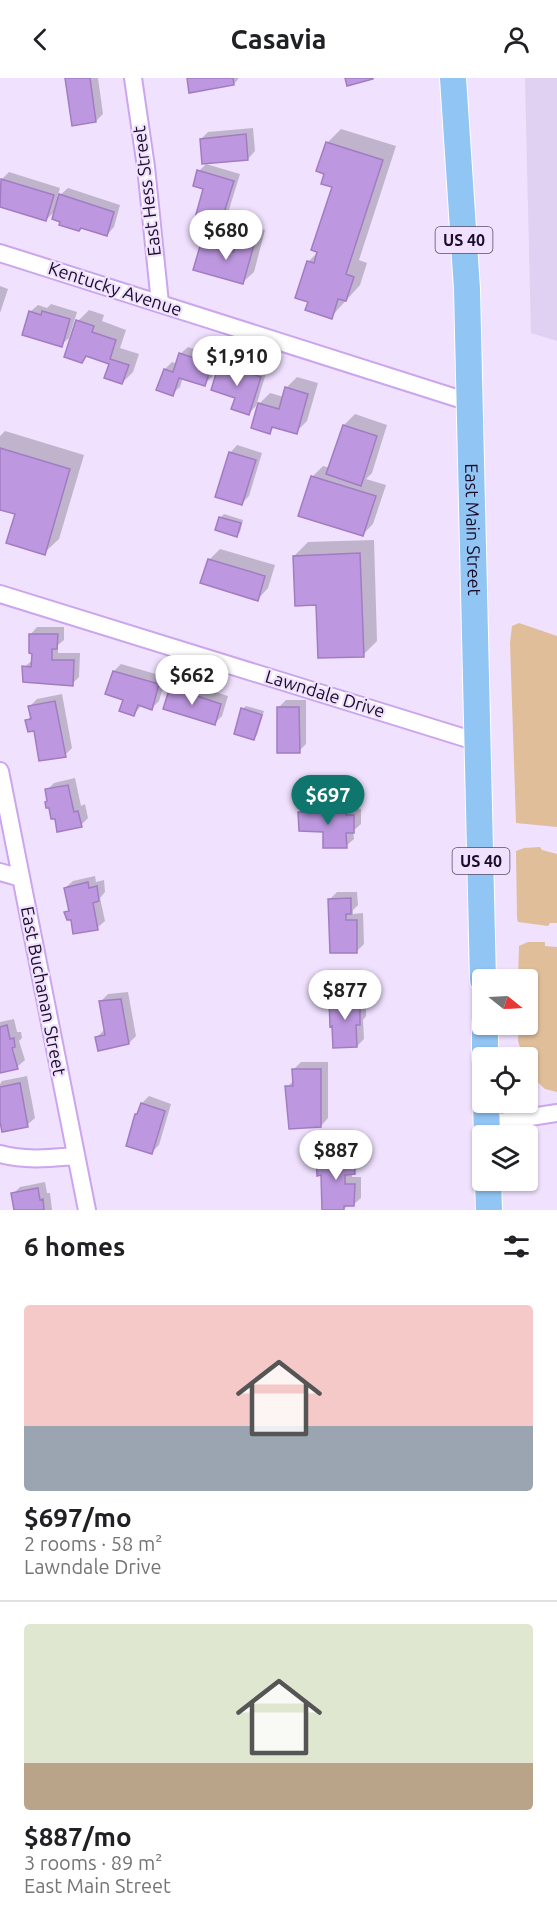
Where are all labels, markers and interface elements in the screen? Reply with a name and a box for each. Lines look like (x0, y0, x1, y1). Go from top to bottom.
icon: back (24, 23, 57, 56)
icon: person (500, 23, 533, 56)
text: Casavia (231, 24, 326, 54)
street label: East Hess Street (128, 125, 164, 257)
pin: $680 (190, 210, 262, 261)
text: $680 (203, 218, 249, 241)
road number: US 40 (436, 227, 492, 253)
street label: Kentucky Avenue (46, 257, 185, 319)
pin: $1,910 (188, 336, 286, 387)
text: $1,910 (206, 344, 268, 367)
street label: East Main Street (462, 463, 485, 596)
pin: $662 (156, 655, 228, 706)
text: $662 (169, 663, 215, 686)
street label: Lawndale Drive (263, 665, 387, 721)
pin: $697 (292, 775, 364, 826)
text: $697 (305, 783, 351, 806)
road number: US 40 (452, 848, 510, 874)
street label: East Buchanan Street (18, 904, 70, 1077)
north arrow (472, 969, 538, 1035)
map controls (472, 969, 538, 1191)
pin: $877 (309, 970, 381, 1021)
text: $877 (322, 978, 368, 1001)
button: locate (472, 1047, 538, 1113)
button: layers (472, 1125, 538, 1191)
pin: $887 (300, 1130, 372, 1181)
text: $887 (313, 1138, 359, 1161)
icon: filters (500, 1230, 533, 1263)
text: 6 homes (24, 1232, 125, 1261)
icon: home (225, 1344, 333, 1452)
text: $697/mo (24, 1503, 132, 1532)
text: 2 rooms · 58 m² (24, 1532, 162, 1555)
text: Lawndale Drive (24, 1555, 162, 1578)
icon: home (225, 1663, 333, 1771)
text: $887/mo (24, 1822, 132, 1851)
text: 3 rooms · 89 m² (24, 1851, 162, 1874)
text: East Main Street (24, 1874, 171, 1897)

